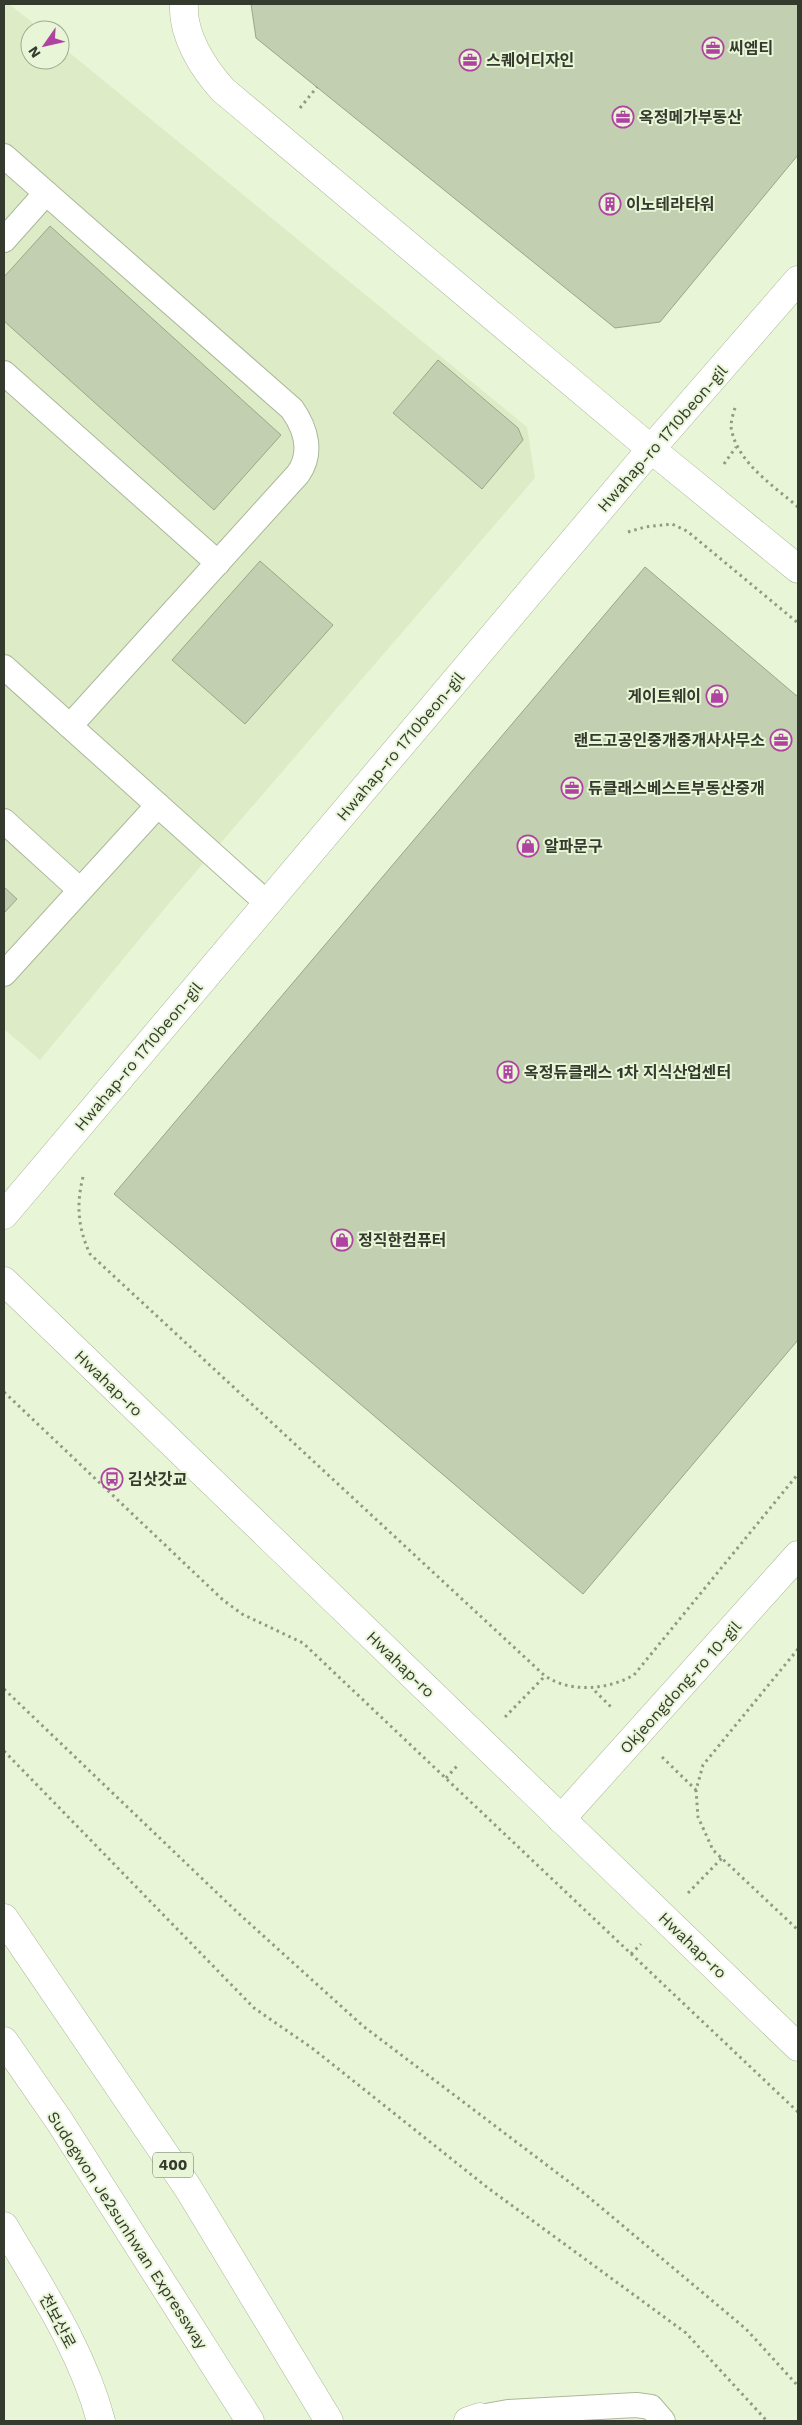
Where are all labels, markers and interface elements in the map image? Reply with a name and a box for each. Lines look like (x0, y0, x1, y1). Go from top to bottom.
north arrow (20, 20, 70, 70)
office icon: 씨엠티 (701, 36, 725, 60)
place label: 씨엠티 (729, 39, 773, 58)
text: N (25, 43, 44, 61)
office icon: 스퀘어디자인 (458, 48, 482, 72)
place label: 스퀘어디자인 (486, 51, 574, 70)
office icon: 옥정메가부동산 (611, 105, 635, 129)
place label: 옥정메가부동산 (639, 108, 742, 127)
building icon: 이노테라타워 (598, 192, 622, 216)
place label: 이노테라타워 (626, 195, 714, 214)
street label: Hwahap-ro 1710beon-gil (593, 361, 731, 516)
street label: Hwahap-ro 1710beon-gil (333, 668, 468, 825)
shop icon: 게이트웨이 (705, 684, 729, 708)
place label: 게이트웨이 (627, 687, 701, 706)
office icon: 랜드고공인중개중개사사무소 (769, 728, 793, 752)
place label: 랜드고공인중개중개사사무소 (574, 731, 765, 750)
office icon: 듀클래스베스트부동산중개 (560, 776, 584, 800)
place label: 듀클래스베스트부동산중개 (588, 779, 765, 798)
shop icon: 알파문구 (516, 834, 540, 858)
place label: 알파문구 (544, 837, 603, 856)
street label: Hwahap-ro 1710beon-gil (71, 978, 206, 1135)
building icon: 옥정듀클래스 1차 지식산업센터 (496, 1060, 520, 1084)
place label: 옥정듀클래스 1차 지식산업센터 (524, 1063, 731, 1082)
shop icon: 정직한컴퓨터 (330, 1228, 354, 1252)
place label: 정직한컴퓨터 (358, 1231, 446, 1250)
street label: Hwahap-ro (71, 1346, 147, 1420)
bus stop icon: 김삿갓교 (100, 1467, 124, 1491)
place label: 김삿갓교 (128, 1470, 187, 1489)
street label: Okjeongdong-ro 10-gil (616, 1617, 745, 1757)
street label: Hwahap-ro (363, 1627, 439, 1701)
street label: Hwahap-ro (655, 1908, 731, 1982)
street label: Sudogwon Je2sunhwan Expressway (43, 2108, 212, 2353)
road number: 400 (153, 2152, 193, 2178)
street label: 천보산로 (35, 2291, 80, 2352)

